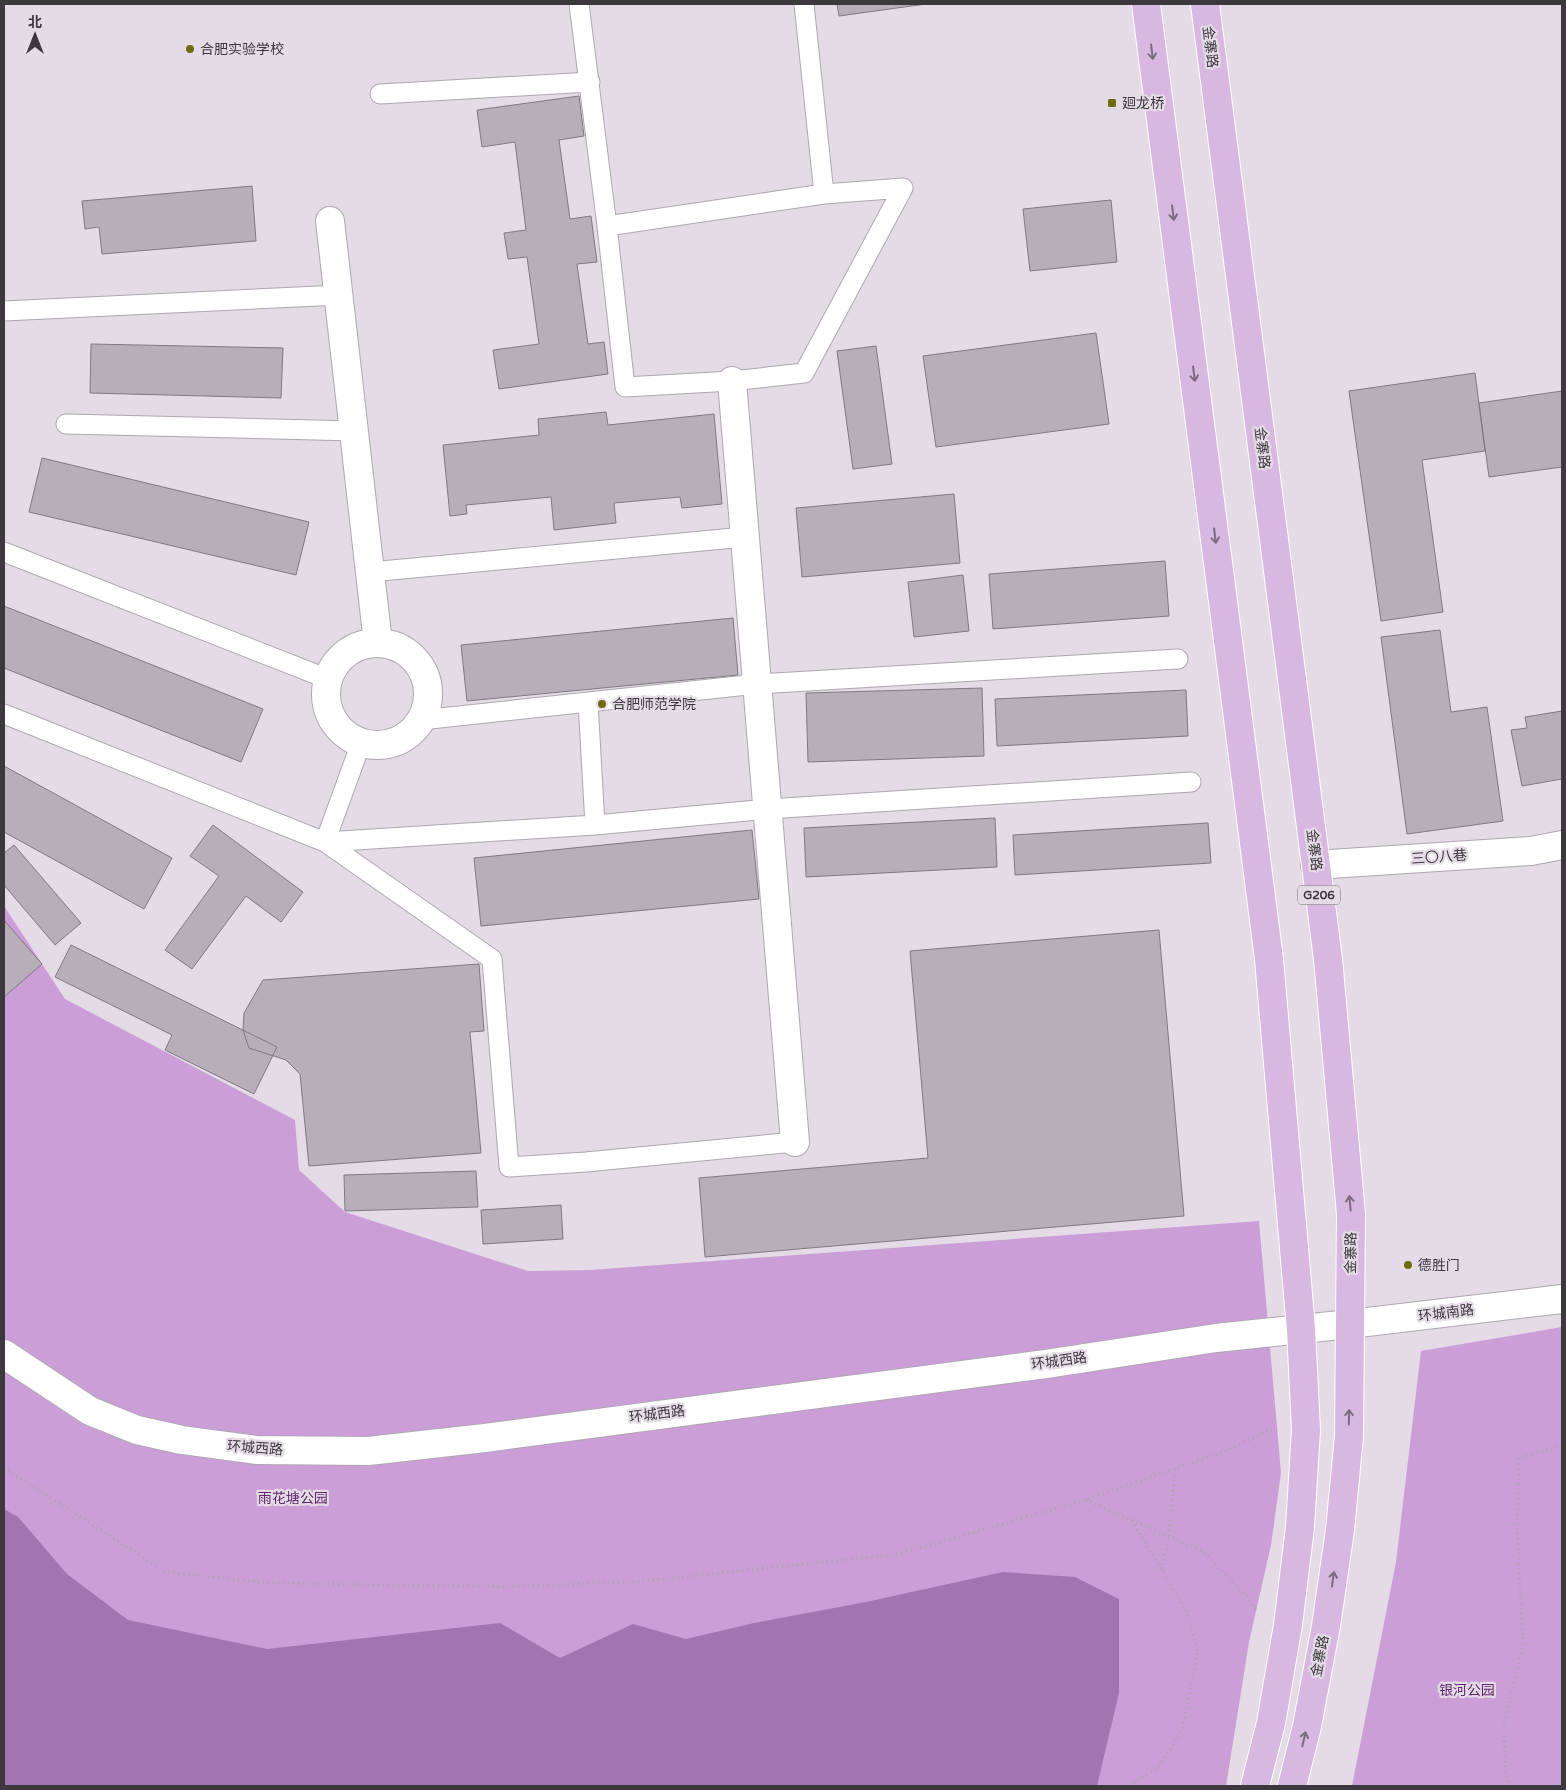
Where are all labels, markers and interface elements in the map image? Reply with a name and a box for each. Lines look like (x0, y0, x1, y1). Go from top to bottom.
north arrow (10, 10, 60, 60)
text: 北 (28, 14, 42, 31)
street label: 金寨路 (1199, 25, 1221, 69)
place label: 合肥实验学校 (200, 41, 284, 58)
marker: 合肥实验学校 (184, 43, 196, 55)
one-way arrow (1147, 44, 1157, 60)
place label: 廻龙桥 (1122, 95, 1164, 112)
marker: 廻龙桥 (1106, 97, 1118, 109)
one-way arrow (1168, 205, 1178, 221)
one-way arrow (1189, 366, 1199, 382)
street label: 金寨路 (1251, 426, 1273, 470)
one-way arrow (1210, 527, 1220, 543)
place label: 合肥师范学院 (612, 696, 696, 713)
marker: 合肥师范学院 (596, 698, 608, 710)
street label: 金寨路 (1303, 828, 1325, 872)
street label: 三〇八巷 (1410, 847, 1468, 867)
road number: G206 (1298, 886, 1340, 904)
one-way arrow (1345, 1195, 1355, 1211)
street label: 金寨路 (1342, 1232, 1360, 1274)
place label: 德胜门 (1418, 1257, 1460, 1274)
marker: 德胜门 (1402, 1259, 1414, 1271)
street label: 环城南路 (1417, 1301, 1475, 1325)
street label: 环城西路 (1030, 1349, 1088, 1373)
street label: 环城西路 (628, 1402, 686, 1426)
one-way arrow (1344, 1410, 1354, 1426)
street label: 环城西路 (226, 1438, 284, 1458)
park label: 雨花塘公园 (258, 1490, 328, 1507)
one-way arrow (1328, 1571, 1338, 1587)
street label: 金寨路 (1308, 1634, 1332, 1678)
park label: 银河公园 (1439, 1682, 1495, 1699)
one-way arrow (1300, 1731, 1309, 1747)

